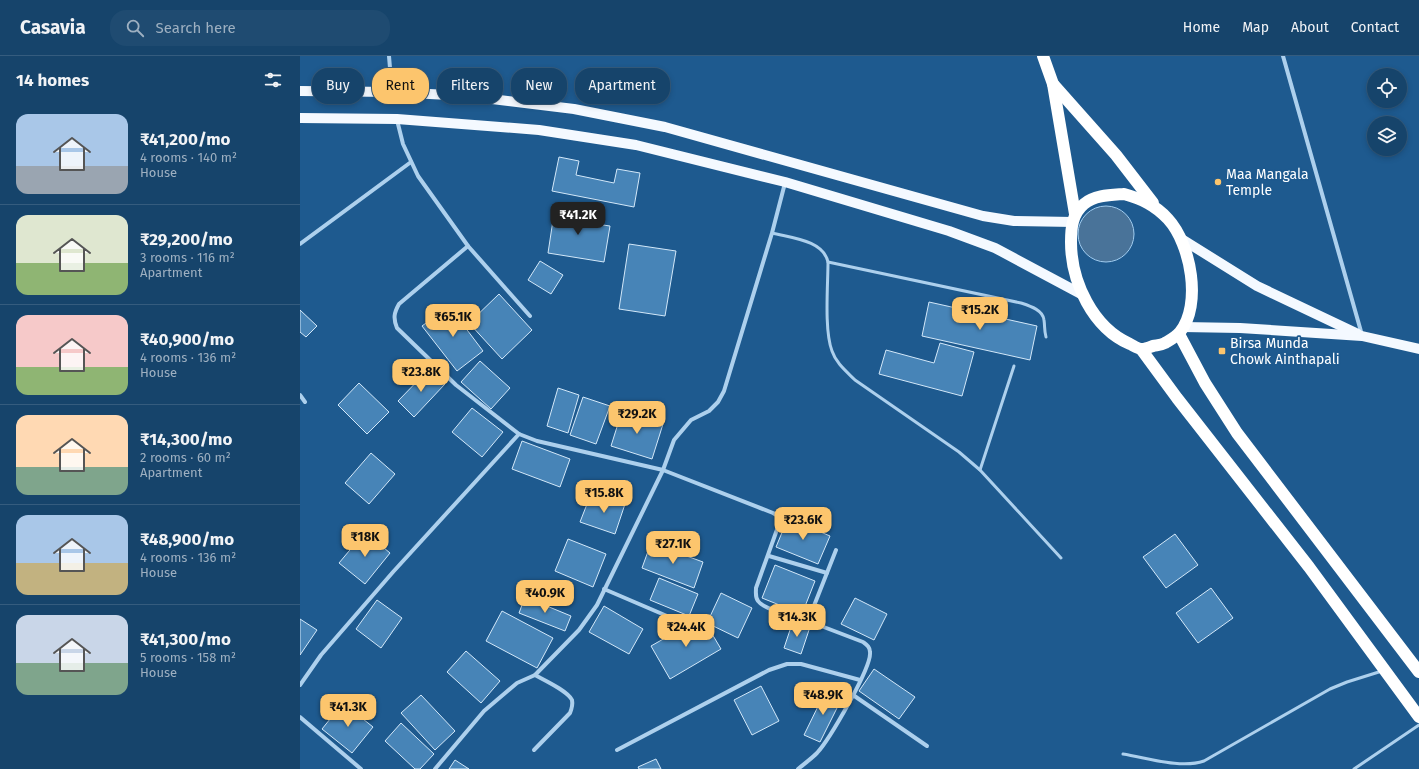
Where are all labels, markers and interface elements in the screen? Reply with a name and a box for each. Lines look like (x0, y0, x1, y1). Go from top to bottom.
search box (110, 10, 390, 46)
text: Casavia (20, 16, 86, 39)
icon: search (124, 17, 146, 39)
text: Search here (156, 19, 236, 37)
text: Home (1183, 19, 1220, 36)
text: Map (1242, 19, 1269, 36)
text: About (1291, 19, 1329, 36)
text: Contact (1351, 19, 1399, 36)
chip: Buy (312, 68, 364, 104)
chip: Rent (372, 68, 429, 104)
chip: Filters (437, 68, 503, 104)
chip: New (511, 68, 567, 104)
chip: Apartment (575, 68, 670, 104)
map controls (1367, 68, 1407, 156)
button: locate (1367, 68, 1407, 108)
icon: filters (262, 69, 284, 91)
text: 14 homes (16, 70, 89, 91)
button: layers (1367, 116, 1407, 156)
text: ₹41,200/mo (140, 129, 231, 150)
icon: home (48, 130, 96, 178)
text: 4 rooms · 140 m² (140, 150, 237, 165)
text: House (140, 165, 177, 180)
place label: Maa Mangala Temple (1226, 166, 1309, 199)
marker: Maa Mangala Temple (1213, 177, 1223, 187)
pin: ₹41.2K (545, 202, 611, 236)
text: ₹41.2K (559, 207, 597, 222)
text: ₹29,200/mo (140, 229, 233, 250)
icon: home (48, 231, 96, 279)
text: 3 rooms · 116 m² (140, 250, 235, 265)
text: Apartment (140, 265, 202, 280)
pin: ₹15.2K (947, 297, 1013, 331)
text: ₹15.2K (961, 302, 999, 317)
pin: ₹65.1K (420, 304, 486, 338)
text: ₹65.1K (434, 309, 472, 324)
text: ₹40,900/mo (140, 329, 234, 350)
icon: home (48, 331, 96, 379)
place label: Birsa Munda Chowk Ainthapali (1230, 335, 1340, 368)
marker: Birsa Munda Chowk Ainthapali (1217, 346, 1227, 356)
text: 4 rooms · 136 m² (140, 350, 236, 365)
pin: ₹23.8K (388, 359, 454, 393)
text: ₹23.8K (401, 364, 441, 379)
text: House (140, 365, 177, 380)
pin: ₹29.2K (604, 401, 670, 435)
text: ₹29.2K (618, 406, 657, 421)
text: ₹14,300/mo (140, 429, 232, 450)
icon: home (48, 431, 96, 479)
text: 2 rooms · 60 m² (140, 450, 231, 465)
text: Apartment (140, 465, 202, 480)
pin: ₹15.8K (571, 480, 637, 514)
text: ₹15.8K (585, 485, 623, 500)
pin: ₹23.6K (770, 507, 836, 541)
text: ₹23.6K (783, 512, 823, 527)
pin: ₹18K (341, 524, 389, 558)
text: ₹48,900/mo (140, 529, 234, 550)
text: ₹18K (351, 529, 379, 544)
icon: home (48, 531, 96, 579)
pin: ₹27.1K (640, 531, 706, 565)
text: ₹27.1K (655, 536, 691, 551)
text: 4 rooms · 136 m² (140, 550, 236, 565)
text: House (140, 565, 177, 580)
pin: ₹40.9K (512, 580, 578, 614)
text: ₹40.9K (525, 585, 565, 600)
pin: ₹14.3K (764, 604, 830, 638)
text: ₹14.3K (778, 609, 816, 624)
pin: ₹24.4K (653, 614, 719, 648)
text: ₹24.4K (666, 619, 706, 634)
text: ₹41,300/mo (140, 629, 231, 650)
icon: home (48, 631, 96, 679)
text: 5 rooms · 158 m² (140, 650, 236, 665)
text: House (140, 665, 177, 680)
pin: ₹48.9K (790, 682, 856, 716)
text: ₹48.9K (803, 687, 843, 702)
pin: ₹41.3K (315, 694, 381, 728)
text: ₹41.3K (329, 699, 367, 714)

